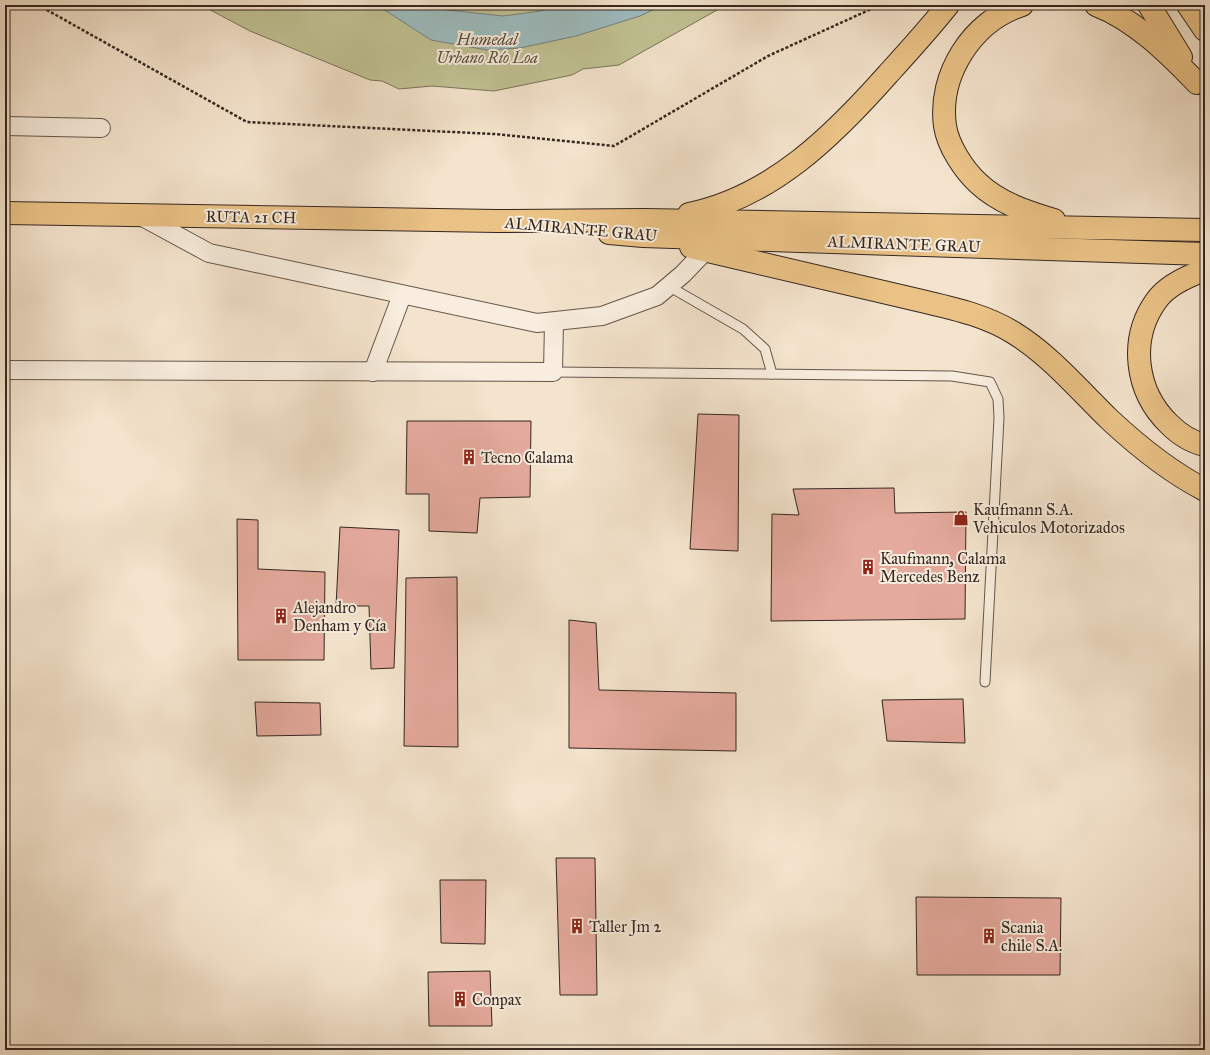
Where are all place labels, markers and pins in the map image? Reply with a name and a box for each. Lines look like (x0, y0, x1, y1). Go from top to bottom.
building icon: Tecno Calama (460, 448, 478, 466)
place label: Tecno Calama (481, 448, 574, 467)
place label: Kaufmann S.A. Vehiculos Motorizados (972, 500, 1125, 537)
shop icon: Kaufmann S.A. Vehiculos Motorizados (952, 509, 970, 527)
place label: Kaufmann, Calama Mercedes Benz (880, 549, 1006, 586)
building icon: Kaufmann, Calama Mercedes Benz (859, 558, 877, 576)
place label: Alejandro Denham y Cía (292, 598, 387, 635)
building icon: Alejandro Denham y Cía (272, 607, 290, 625)
building icon: Taller Jm 2 (568, 917, 586, 935)
place label: Taller Jm 2 (589, 917, 661, 937)
place label: Scania chile S.A. (1001, 918, 1062, 955)
building icon: Scania chile S.A. (980, 927, 998, 945)
building icon: Conpax (451, 990, 469, 1008)
place label: Conpax (472, 990, 522, 1009)

